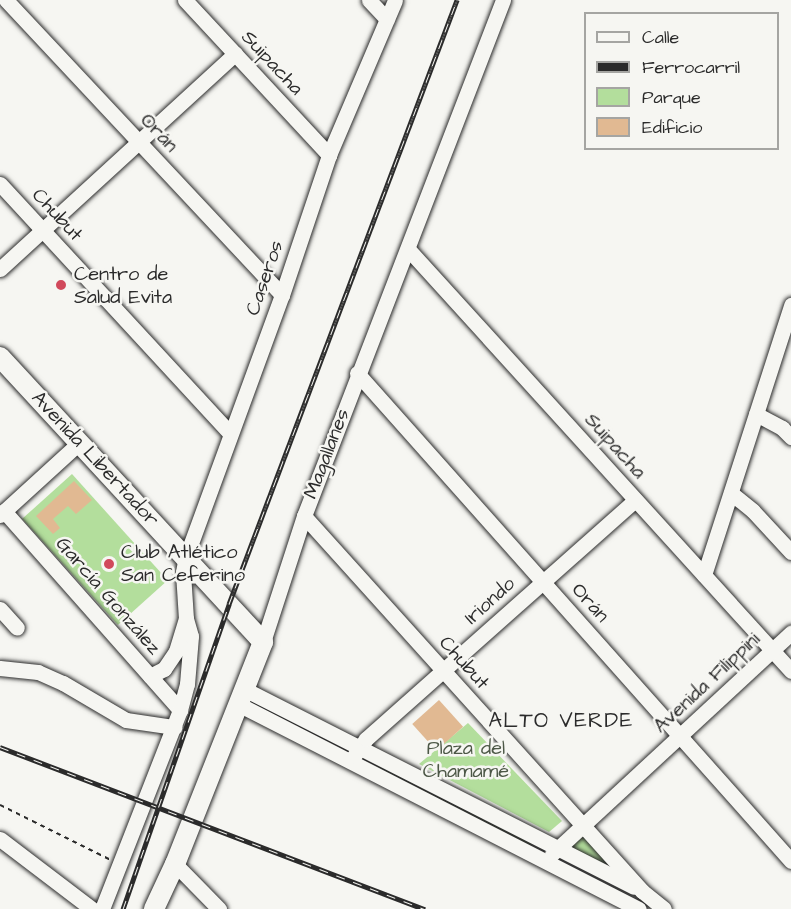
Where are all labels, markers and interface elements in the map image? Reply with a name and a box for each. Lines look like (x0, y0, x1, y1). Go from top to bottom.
legend (584, 12, 779, 150)
text: Calle (642, 25, 679, 50)
street label: Suipacha (236, 26, 308, 100)
text: Ferrocarril (642, 55, 740, 80)
text: Parque (642, 85, 701, 110)
street label: Orán (135, 109, 183, 157)
text: Edificio (642, 115, 702, 140)
street label: Chubut (27, 184, 87, 246)
street label: Caseros (241, 237, 289, 319)
place label: Centro de Salud Evita (74, 262, 172, 309)
marker: Centro de Salud Evita (52, 276, 70, 294)
street label: Avenida Libertador (26, 386, 164, 532)
street label: Magallanes (299, 406, 355, 502)
street label: Suipacha (579, 408, 651, 484)
street label: García González (50, 532, 166, 660)
place label: Club Atlético San Ceferino (121, 540, 245, 587)
marker: Club Atlético San Ceferino (102, 557, 116, 571)
street label: Iriondo (460, 572, 520, 630)
street label: Orán (566, 578, 614, 628)
street label: Avenida Filippini (649, 628, 765, 738)
street label: Chubut (434, 631, 494, 695)
district label: ALTO VERDE (488, 708, 634, 734)
park label: Plaza del Chamamé (423, 736, 509, 783)

